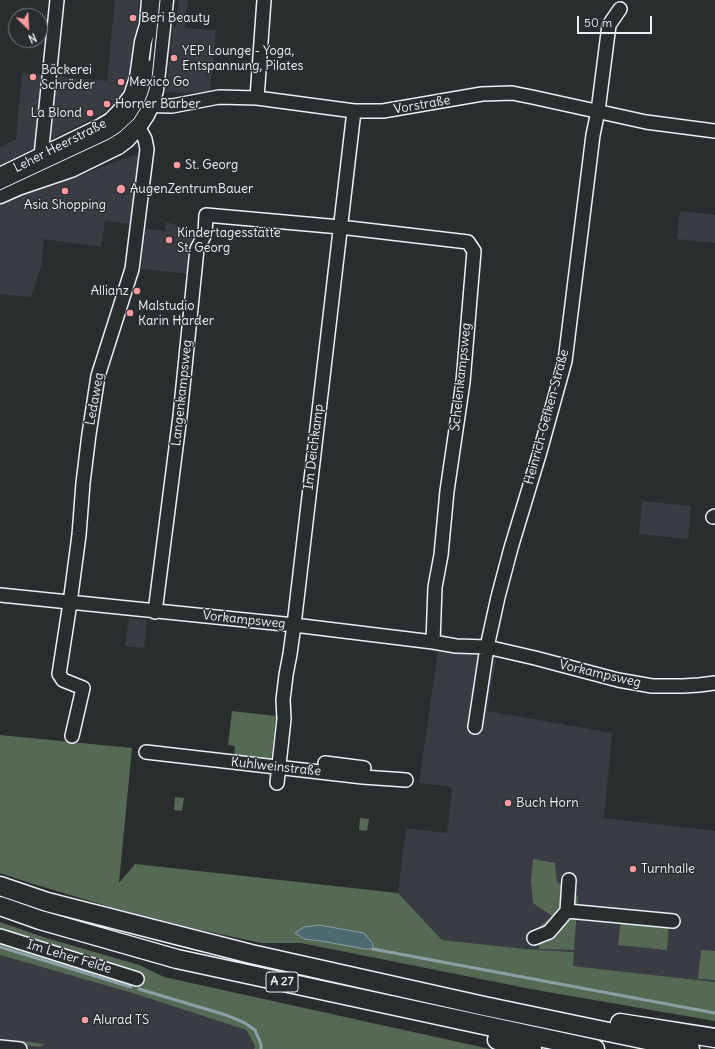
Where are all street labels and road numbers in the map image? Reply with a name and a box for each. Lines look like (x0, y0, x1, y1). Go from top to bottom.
street label: Vorstraße (392, 92, 452, 118)
street label: Leher Heerstraße (11, 116, 109, 176)
street label: Schelenkampsweg (448, 322, 474, 432)
street label: Langenkampsweg (169, 339, 195, 447)
street label: Heinrich-Gefken-Straße (521, 348, 573, 486)
street label: Ledaweg (83, 371, 107, 427)
street label: Im Deichkamp (301, 403, 327, 491)
street label: Vorkampsweg (202, 608, 286, 632)
street label: Vorkampsweg (558, 657, 642, 691)
street label: Kuhlweinstraße (230, 755, 322, 779)
street label: Im Leher Felde (25, 937, 113, 977)
road number: A 27 (266, 972, 298, 992)

